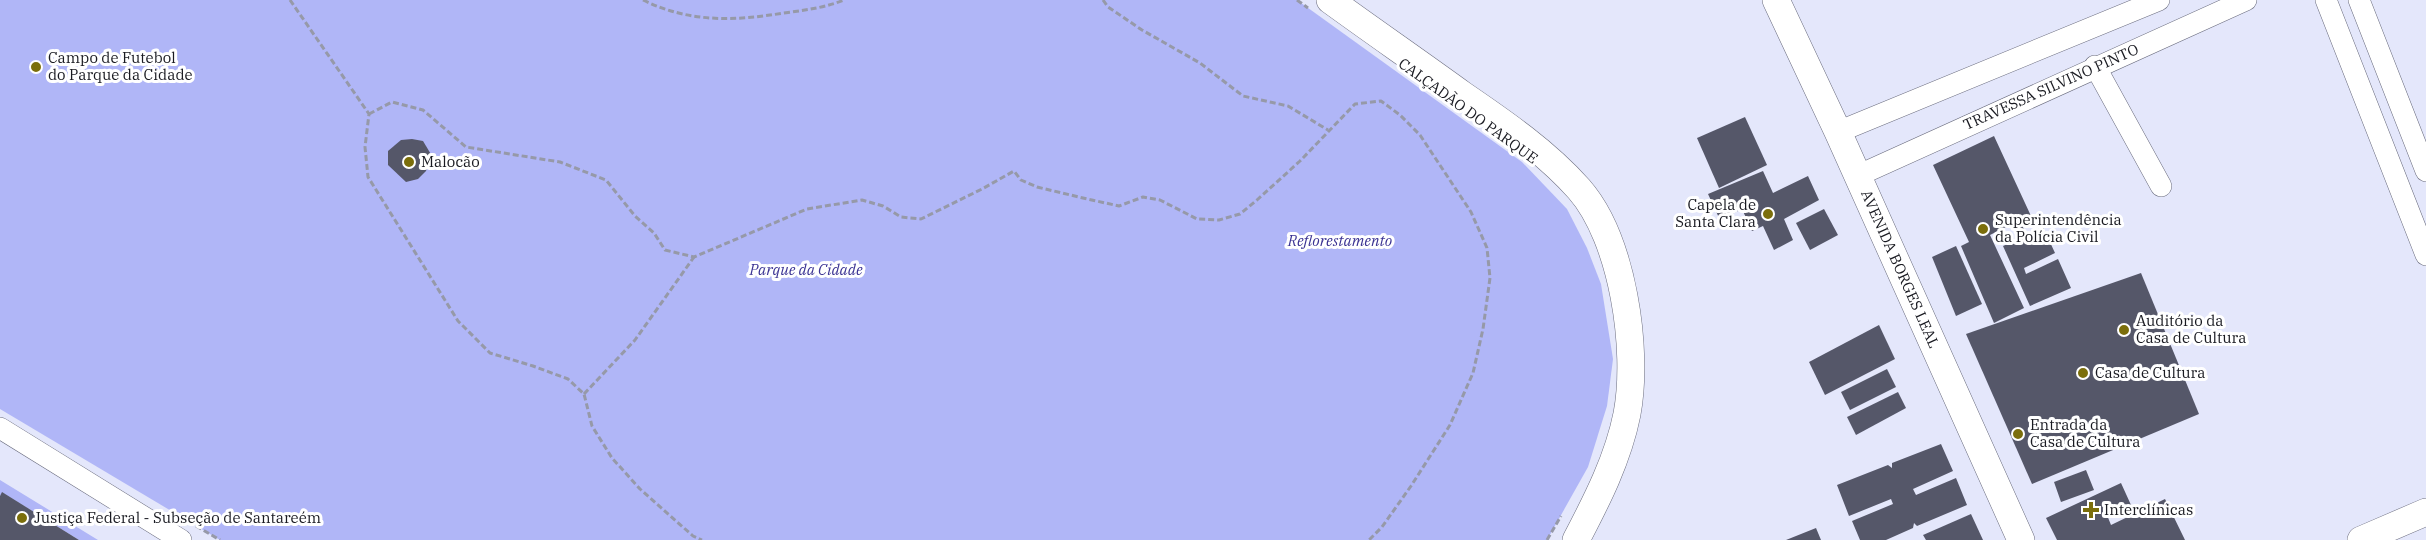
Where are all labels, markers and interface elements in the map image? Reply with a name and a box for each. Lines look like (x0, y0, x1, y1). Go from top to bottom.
street label: TRAVESSA SILVINO PINTO (1960, 39, 2141, 134)
place label: Campo de Futebol do Parque da Cidade (48, 48, 193, 84)
street label: CALÇADÃO DO PARQUE (1395, 54, 1542, 168)
marker: Campo de Futebol do Parque da Cidade (29, 60, 43, 74)
place label: Malocão (421, 152, 480, 171)
marker: Malocão (402, 155, 416, 169)
street label: AVENIDA BORGES LEAL (1857, 187, 1944, 351)
place label: Capela de Santa Clara (1675, 195, 1756, 231)
marker: Capela de Santa Clara (1761, 207, 1775, 221)
place label: Superintendência da Polícia Civil (1995, 210, 2122, 246)
marker: Superintendência da Polícia Civil (1976, 222, 1990, 236)
park label: Reflorestamento (1287, 231, 1392, 250)
park label: Parque da Cidade (748, 260, 863, 279)
place label: Auditório da Casa de Cultura (2136, 311, 2246, 347)
marker: Auditório da Casa de Cultura (2117, 323, 2131, 337)
place label: Casa de Cultura (2095, 363, 2205, 382)
marker: Casa de Cultura (2076, 366, 2090, 380)
place label: Entrada da Casa de Cultura (2030, 415, 2140, 451)
marker: Entrada da Casa de Cultura (2011, 427, 2025, 441)
place label: Interclínicas (2104, 500, 2193, 519)
marker: Interclínicas (2082, 501, 2100, 519)
place label: Justiça Federal - Subseção de Santareém (34, 508, 321, 527)
marker: Justiça Federal - Subseção de Santareém (15, 511, 29, 525)

